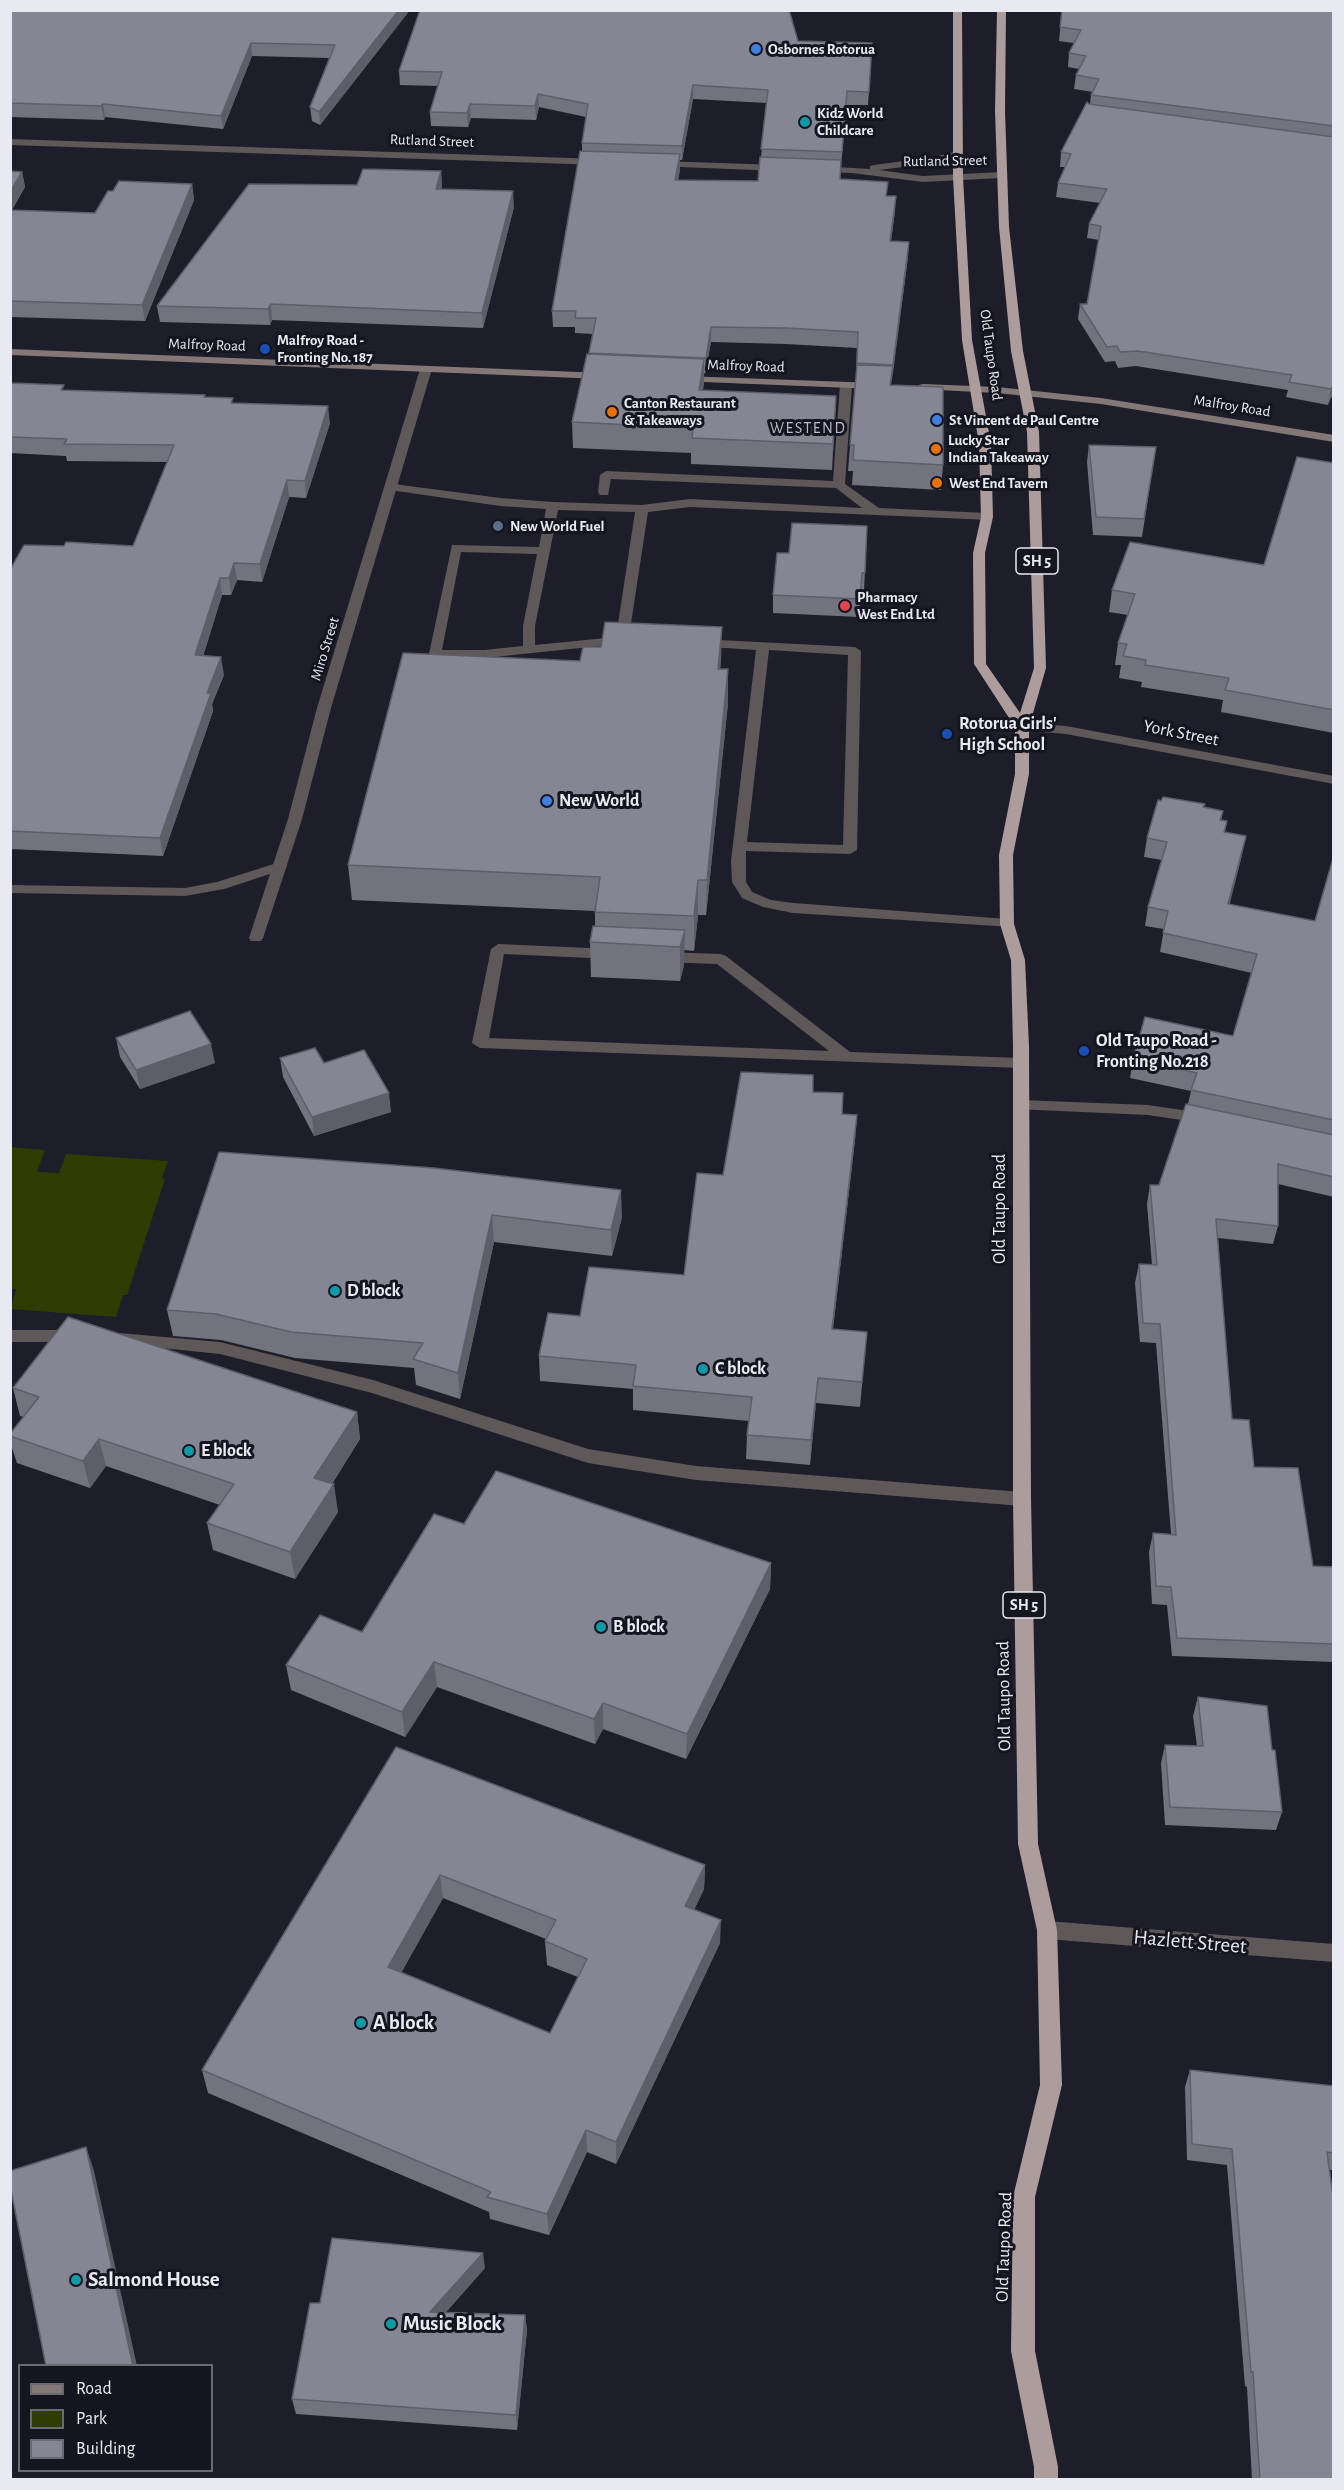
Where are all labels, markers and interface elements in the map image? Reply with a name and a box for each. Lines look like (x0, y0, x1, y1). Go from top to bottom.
place label: Osbornes Rotorua (768, 40, 875, 58)
marker: Osbornes Rotorua (749, 42, 763, 56)
place label: Kidz World Childcare (817, 104, 883, 139)
marker: Kidz World Childcare (798, 115, 812, 129)
street label: Rutland Street (390, 131, 474, 151)
street label: Rutland Street (903, 151, 987, 171)
street label: Old Taupo Road (976, 308, 1006, 402)
place label: Malfroy Road - Fronting No. 187 (277, 331, 373, 366)
street label: Malfroy Road (168, 335, 246, 355)
marker: Malfroy Road - Fronting No. 187 (258, 342, 272, 356)
street label: Malfroy Road (707, 356, 785, 376)
street label: Malfroy Road (1192, 391, 1272, 421)
place label: Canton Restaurant & Takeaways (624, 394, 736, 429)
marker: Canton Restaurant & Takeaways (605, 405, 619, 419)
place label: St Vincent de Paul Centre (949, 411, 1099, 429)
marker: St Vincent de Paul Centre (930, 413, 944, 427)
district label: WESTEND (770, 418, 846, 438)
place label: Lucky Star Indian Takeaway (948, 431, 1049, 466)
marker: Lucky Star Indian Takeaway (929, 442, 943, 456)
place label: West End Tavern (949, 474, 1048, 492)
marker: West End Tavern (930, 476, 944, 490)
place label: New World Fuel (510, 517, 604, 535)
marker: New World Fuel (491, 519, 505, 533)
road number: SH 5 (1016, 548, 1058, 574)
place label: Pharmacy West End Ltd (857, 588, 935, 623)
marker: Pharmacy West End Ltd (838, 599, 852, 613)
street label: Miro Street (307, 615, 343, 683)
place label: Rotorua Girls' High School (959, 713, 1057, 756)
street label: York Street (1141, 715, 1221, 751)
marker: Rotorua Girls' High School (940, 727, 954, 741)
place label: New World (559, 790, 639, 812)
marker: New World (540, 794, 554, 808)
place label: Old Taupo Road - Fronting No.218 (1096, 1030, 1217, 1072)
marker: Old Taupo Road - Fronting No.218 (1077, 1044, 1091, 1058)
street label: Old Taupo Road (989, 1154, 1011, 1264)
place label: D block (347, 1280, 400, 1302)
marker: D block (328, 1284, 342, 1298)
place label: C block (715, 1358, 766, 1380)
marker: C block (696, 1362, 710, 1376)
place label: E block (201, 1440, 252, 1462)
marker: E block (182, 1444, 196, 1458)
road number: SH 5 (1003, 1592, 1045, 1618)
place label: B block (613, 1616, 665, 1638)
marker: B block (594, 1620, 608, 1634)
street label: Old Taupo Road (992, 1641, 1016, 1751)
street label: Hazlett Street (1132, 1925, 1248, 1959)
place label: A block (373, 2010, 434, 2036)
marker: A block (354, 2016, 368, 2030)
street label: Old Taupo Road (991, 2192, 1017, 2302)
place label: Salmond House (88, 2267, 220, 2293)
marker: Salmond House (69, 2273, 83, 2287)
place label: Music Block (403, 2311, 502, 2337)
marker: Music Block (384, 2317, 398, 2331)
legend (18, 2364, 213, 2472)
text: Road (76, 2380, 112, 2398)
text: Park (76, 2410, 107, 2428)
text: Building (76, 2440, 135, 2458)

